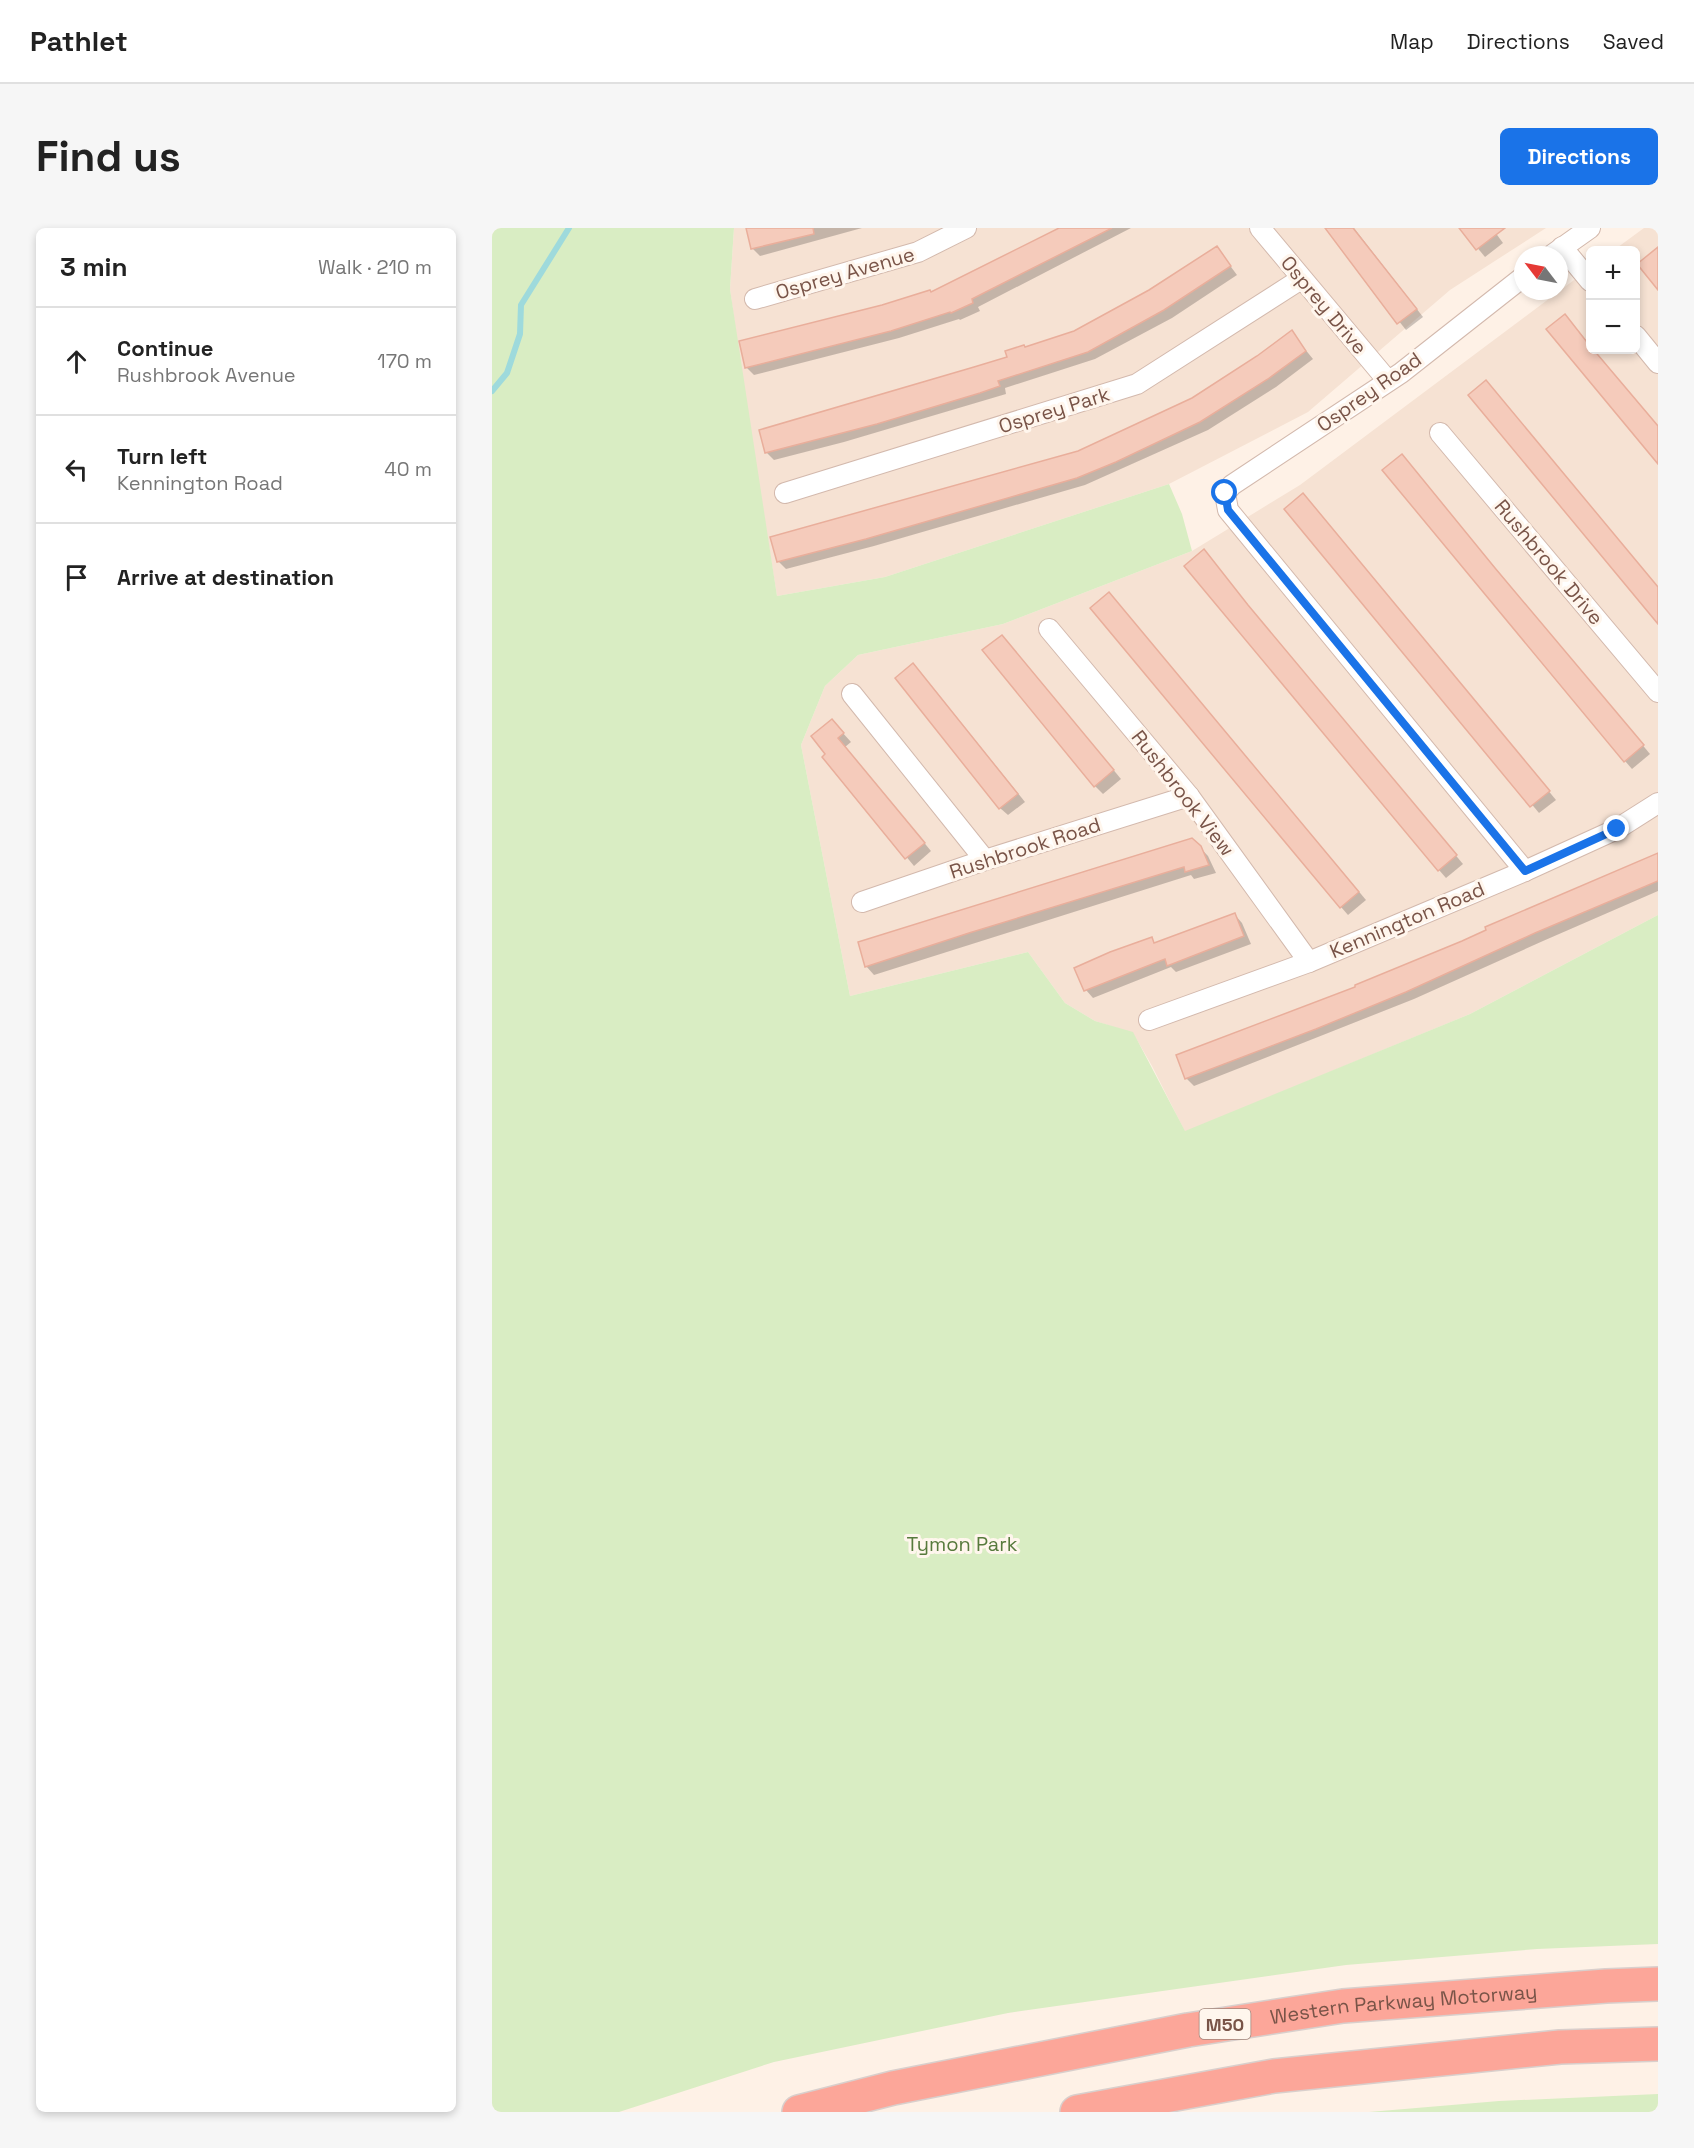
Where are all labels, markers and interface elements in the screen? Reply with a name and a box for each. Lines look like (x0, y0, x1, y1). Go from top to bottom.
text: Pathlet (30, 23, 128, 59)
text: Map (1390, 28, 1434, 55)
text: Directions (1467, 28, 1570, 55)
text: Saved (1603, 28, 1664, 55)
button: Directions (1500, 128, 1658, 185)
text: Find us (36, 130, 181, 183)
street label: Osprey Avenue (772, 241, 918, 305)
north arrow (1514, 246, 1568, 300)
map controls (1586, 246, 1640, 354)
button: + (1586, 246, 1640, 300)
text: 3 min (60, 250, 128, 284)
street label: Osprey Drive (1275, 250, 1373, 360)
text: Walk · 210 m (318, 254, 432, 280)
button: − (1586, 300, 1640, 354)
text: Continue (117, 334, 213, 362)
icon: ahead (60, 345, 93, 378)
street label: Osprey Road (1311, 346, 1427, 438)
text: 170 m (377, 348, 432, 374)
text: Rushbrook Avenue (117, 362, 296, 388)
street label: Osprey Park (995, 381, 1113, 439)
text: Turn left (117, 442, 207, 470)
icon: left (60, 453, 93, 486)
text: 40 m (384, 456, 432, 482)
text: Kennington Road (117, 470, 283, 496)
route start (1211, 479, 1237, 505)
street label: Rushbrook Drive (1489, 494, 1609, 630)
icon: arrive (60, 561, 93, 594)
text: Arrive at destination (117, 563, 334, 591)
street label: Rushbrook View (1126, 725, 1240, 861)
street label: Rushbrook Road (946, 811, 1104, 885)
route end (1603, 815, 1629, 841)
street label: Kennington Road (1326, 876, 1488, 964)
park label: Tymon Park (906, 1531, 1018, 1557)
street label: Western Parkway Motorway (1268, 1978, 1538, 2030)
road number: M50 (1200, 2009, 1250, 2039)

